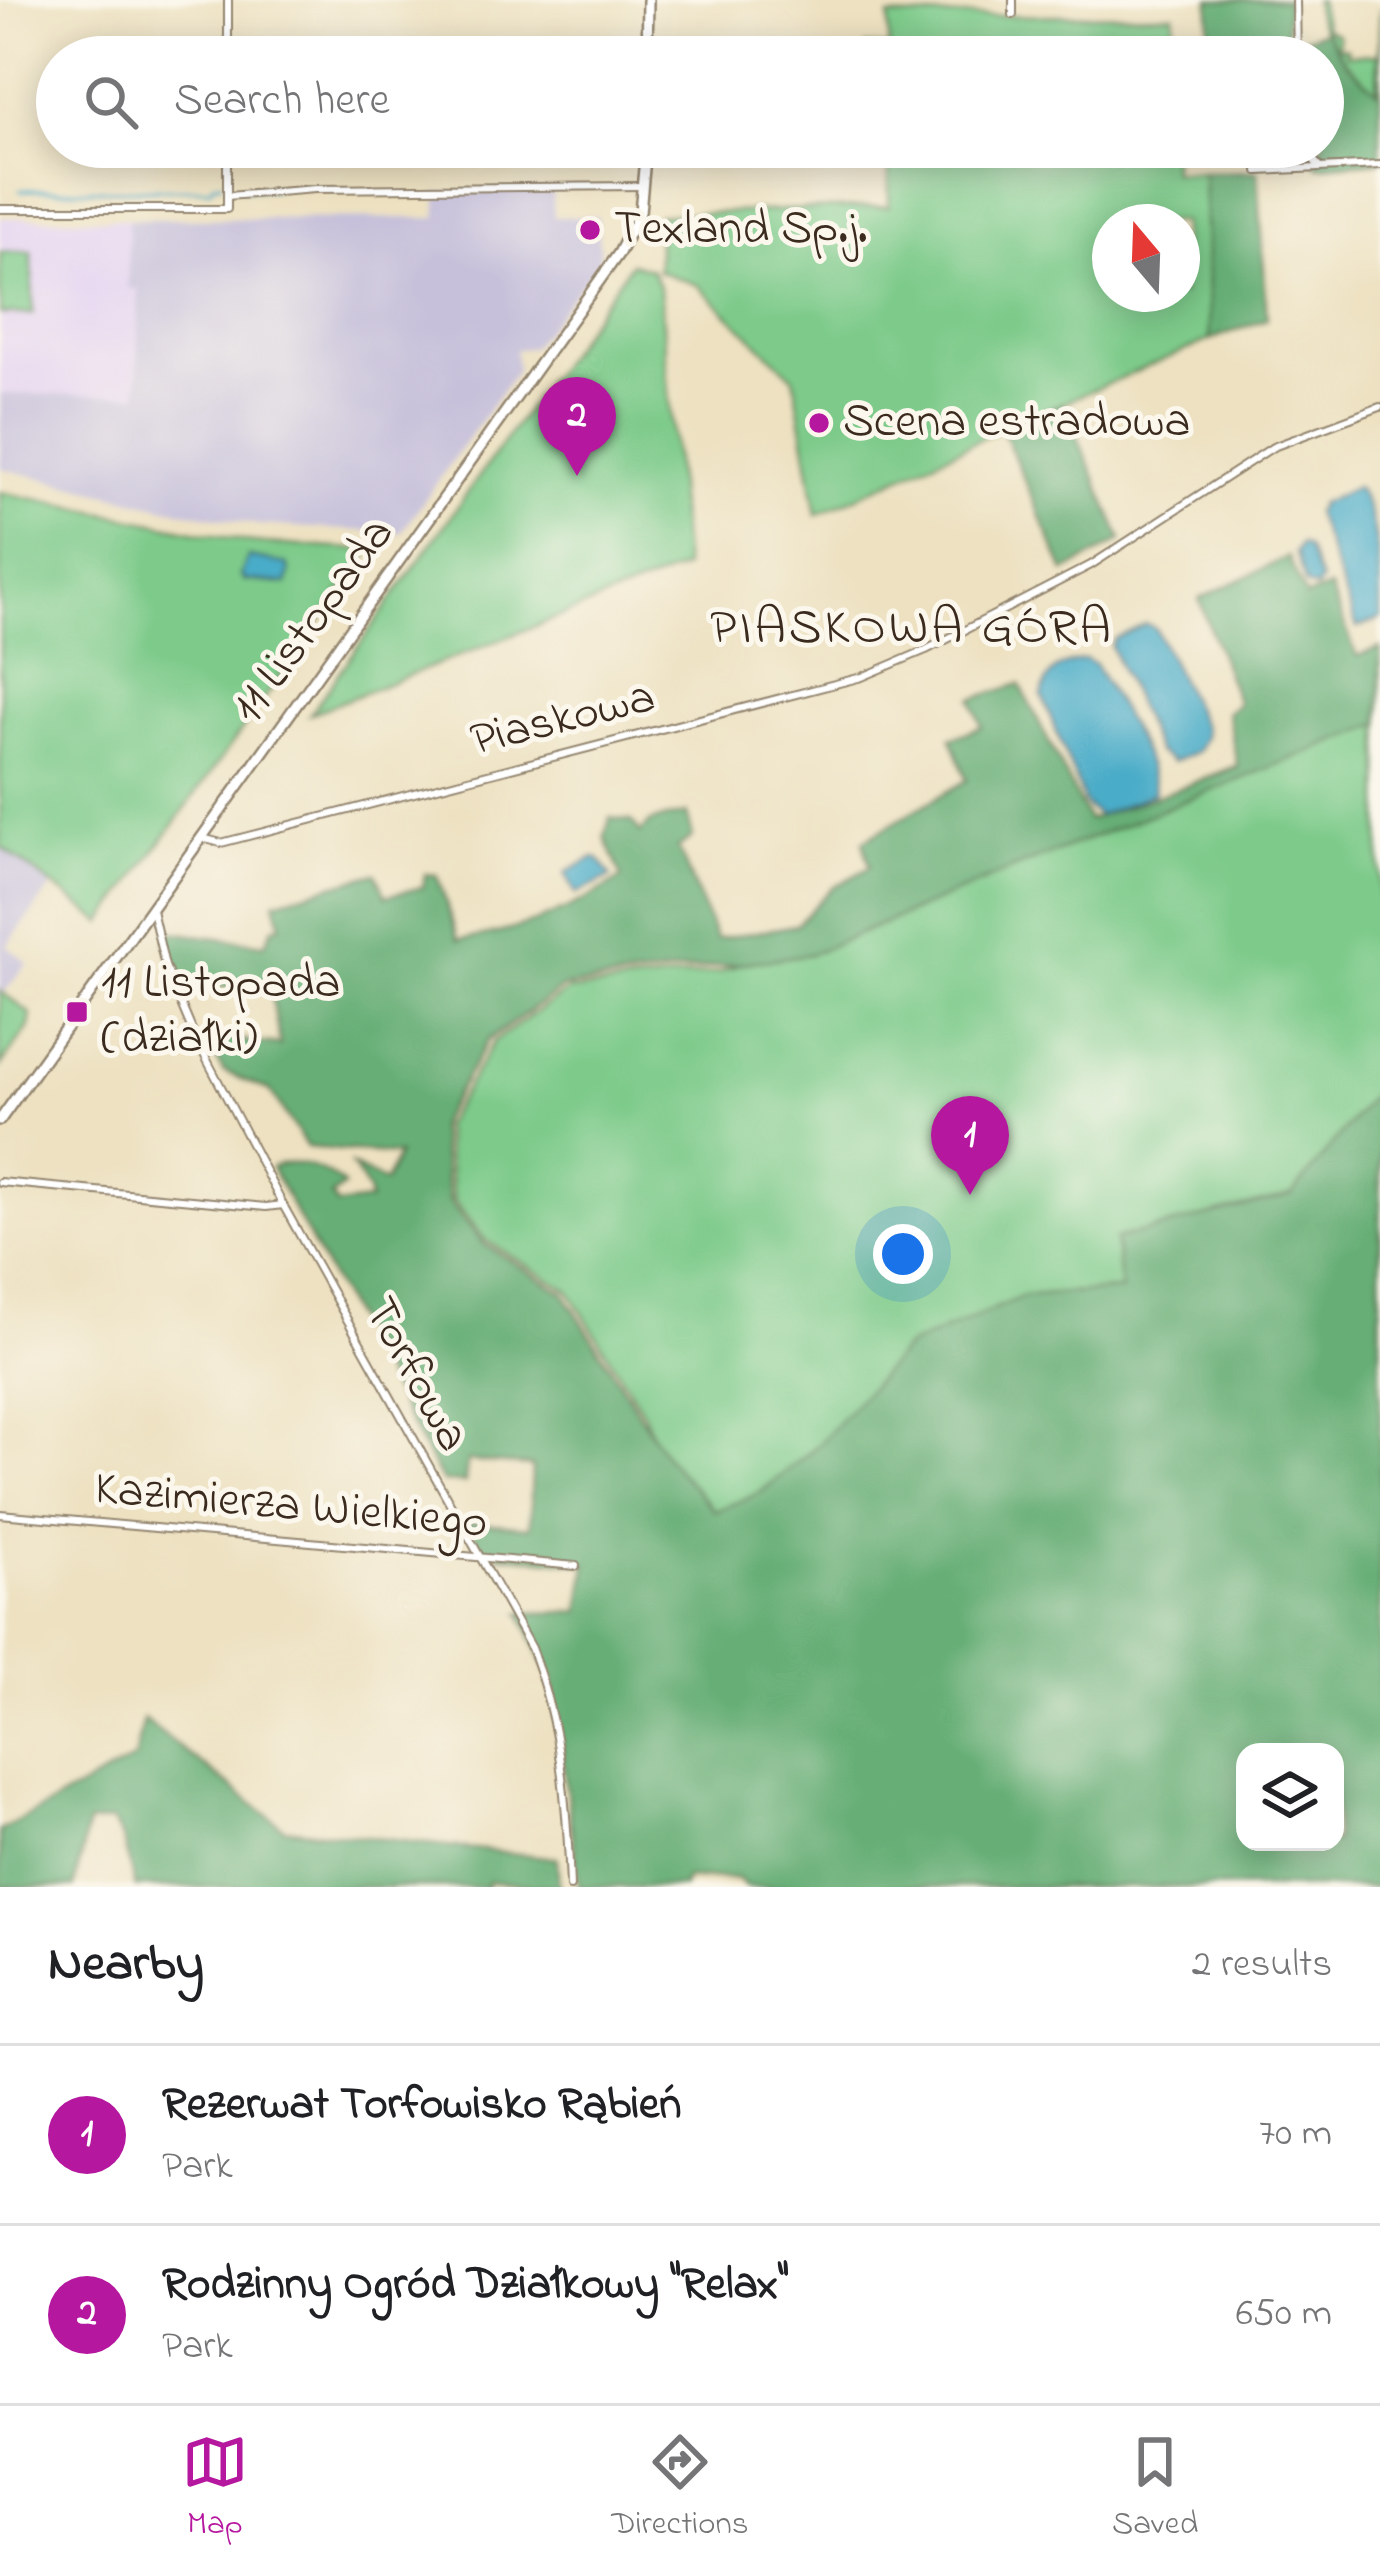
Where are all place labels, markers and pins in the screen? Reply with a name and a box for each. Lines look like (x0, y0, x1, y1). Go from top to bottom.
place label: Texland Sp.j. (614, 195, 867, 265)
marker: Texland Sp.j. (577, 217, 603, 243)
pin: 2 (538, 377, 616, 476)
place label: Scena estradowa (843, 388, 1190, 458)
marker: Scena estradowa (806, 410, 832, 436)
place label: 11 Listopada (działki) (101, 949, 340, 1074)
marker: 11 Listopada (działki) (64, 999, 90, 1025)
pin: 1 (931, 1096, 1009, 1195)

